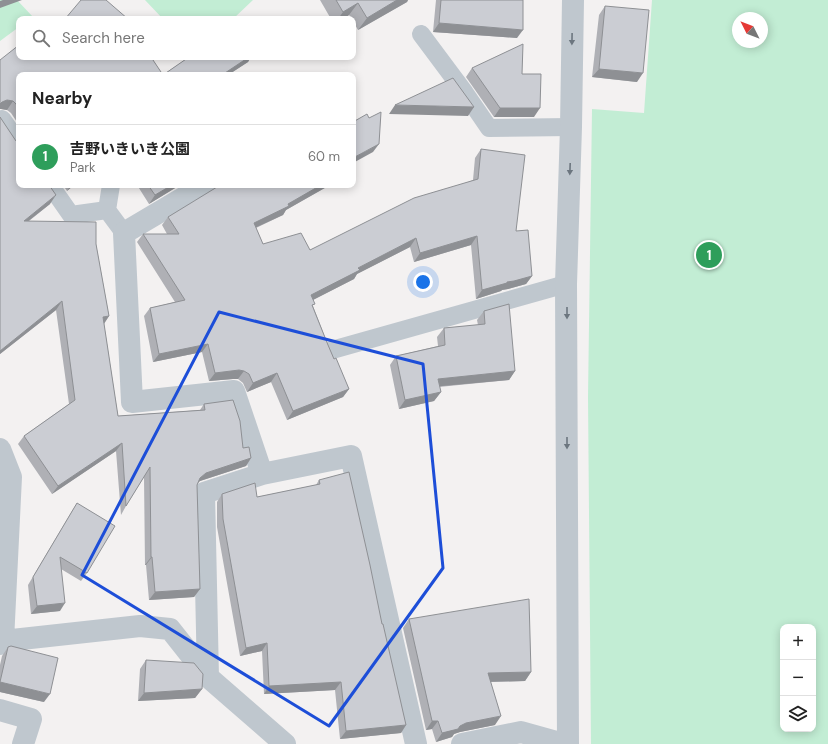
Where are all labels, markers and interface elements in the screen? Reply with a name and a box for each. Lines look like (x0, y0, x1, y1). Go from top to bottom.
north arrow (732, 12, 768, 48)
search box (16, 16, 356, 60)
icon: search (30, 27, 52, 49)
text: Search here (62, 28, 145, 48)
one-way arrow (569, 33, 575, 46)
text: Nearby (32, 87, 92, 109)
text: 吉野いきいき公園 (70, 139, 190, 159)
text: 1 (43, 148, 47, 165)
text: 60 m (308, 148, 340, 165)
text: Park (70, 159, 96, 176)
one-way arrow (567, 163, 573, 176)
pin: 1 (696, 240, 722, 270)
your location (413, 272, 433, 292)
one-way arrow (563, 307, 570, 319)
one-way arrow (564, 437, 570, 450)
map controls (780, 624, 816, 732)
button: + (780, 624, 816, 660)
button: − (780, 660, 816, 696)
button: layers (780, 696, 816, 732)

